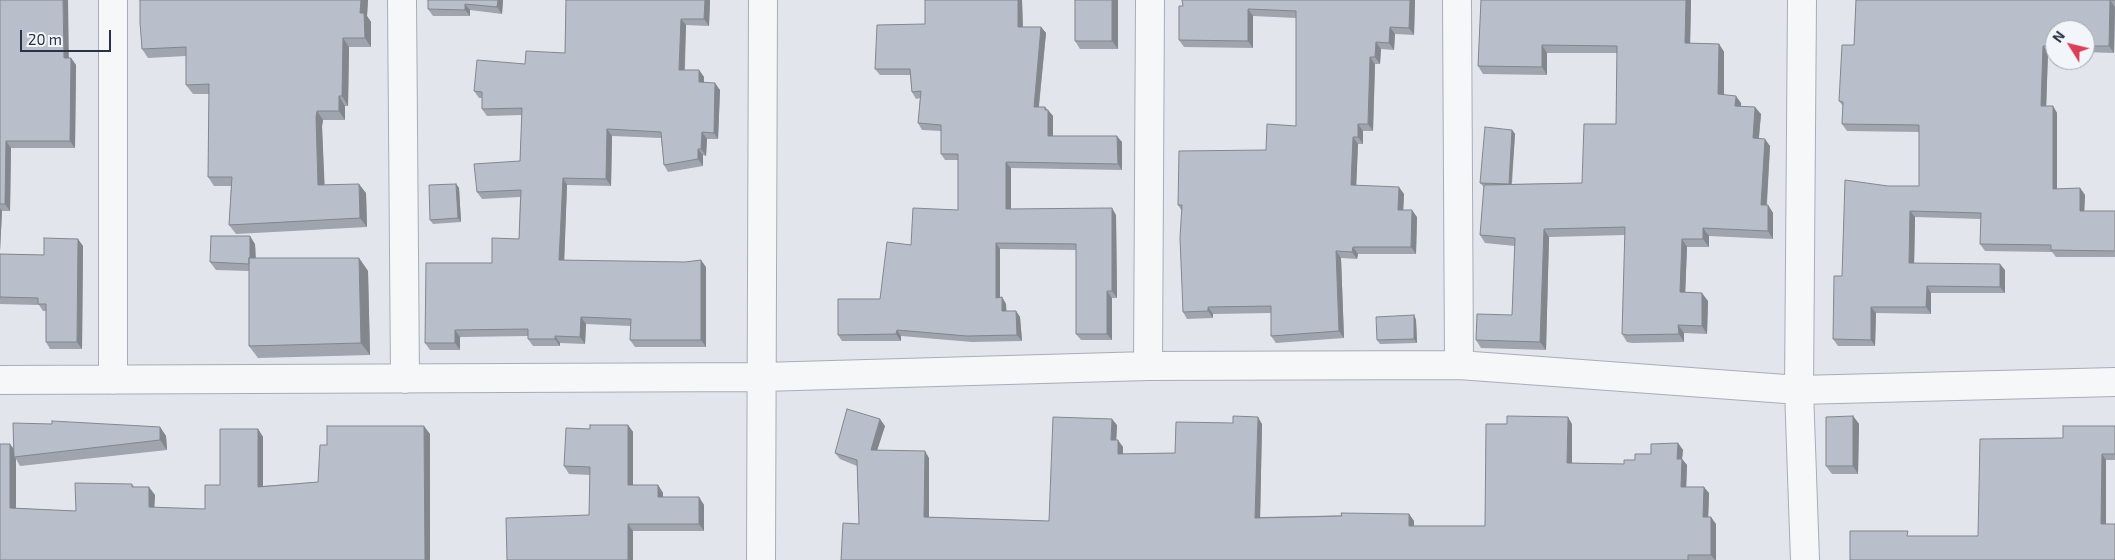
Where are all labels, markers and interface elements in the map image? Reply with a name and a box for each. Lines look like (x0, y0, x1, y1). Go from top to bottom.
scale bar (22, 20, 114, 52)
north arrow (2045, 20, 2095, 70)
text: N (2048, 27, 2068, 46)
text: 20 m (28, 30, 62, 48)

